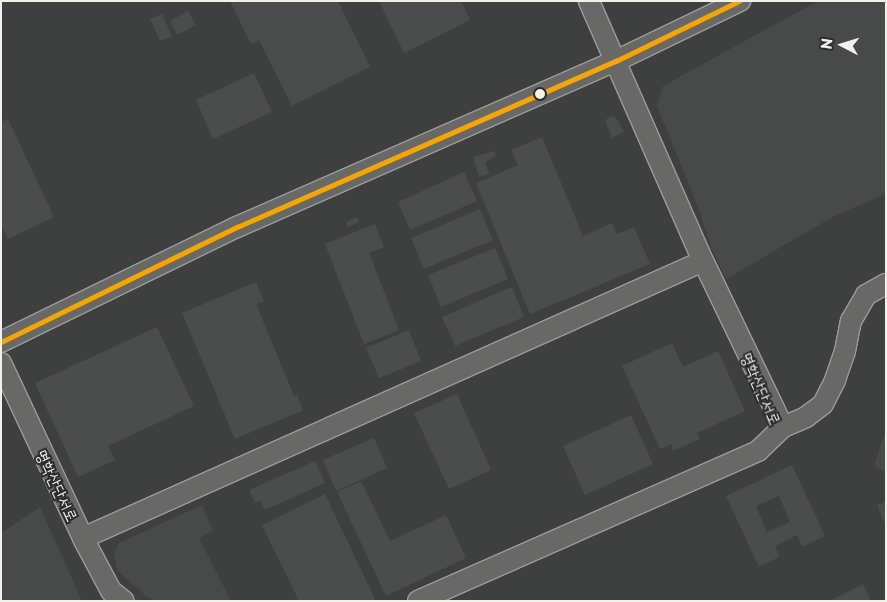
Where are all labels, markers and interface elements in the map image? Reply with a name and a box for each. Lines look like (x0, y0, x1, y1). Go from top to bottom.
north arrow (817, 20, 867, 70)
text: N (816, 37, 838, 50)
unlabelled marker (535, 89, 545, 99)
street label: 명학산단서로 (738, 349, 786, 427)
street label: 명학산단서로 (33, 446, 83, 524)

